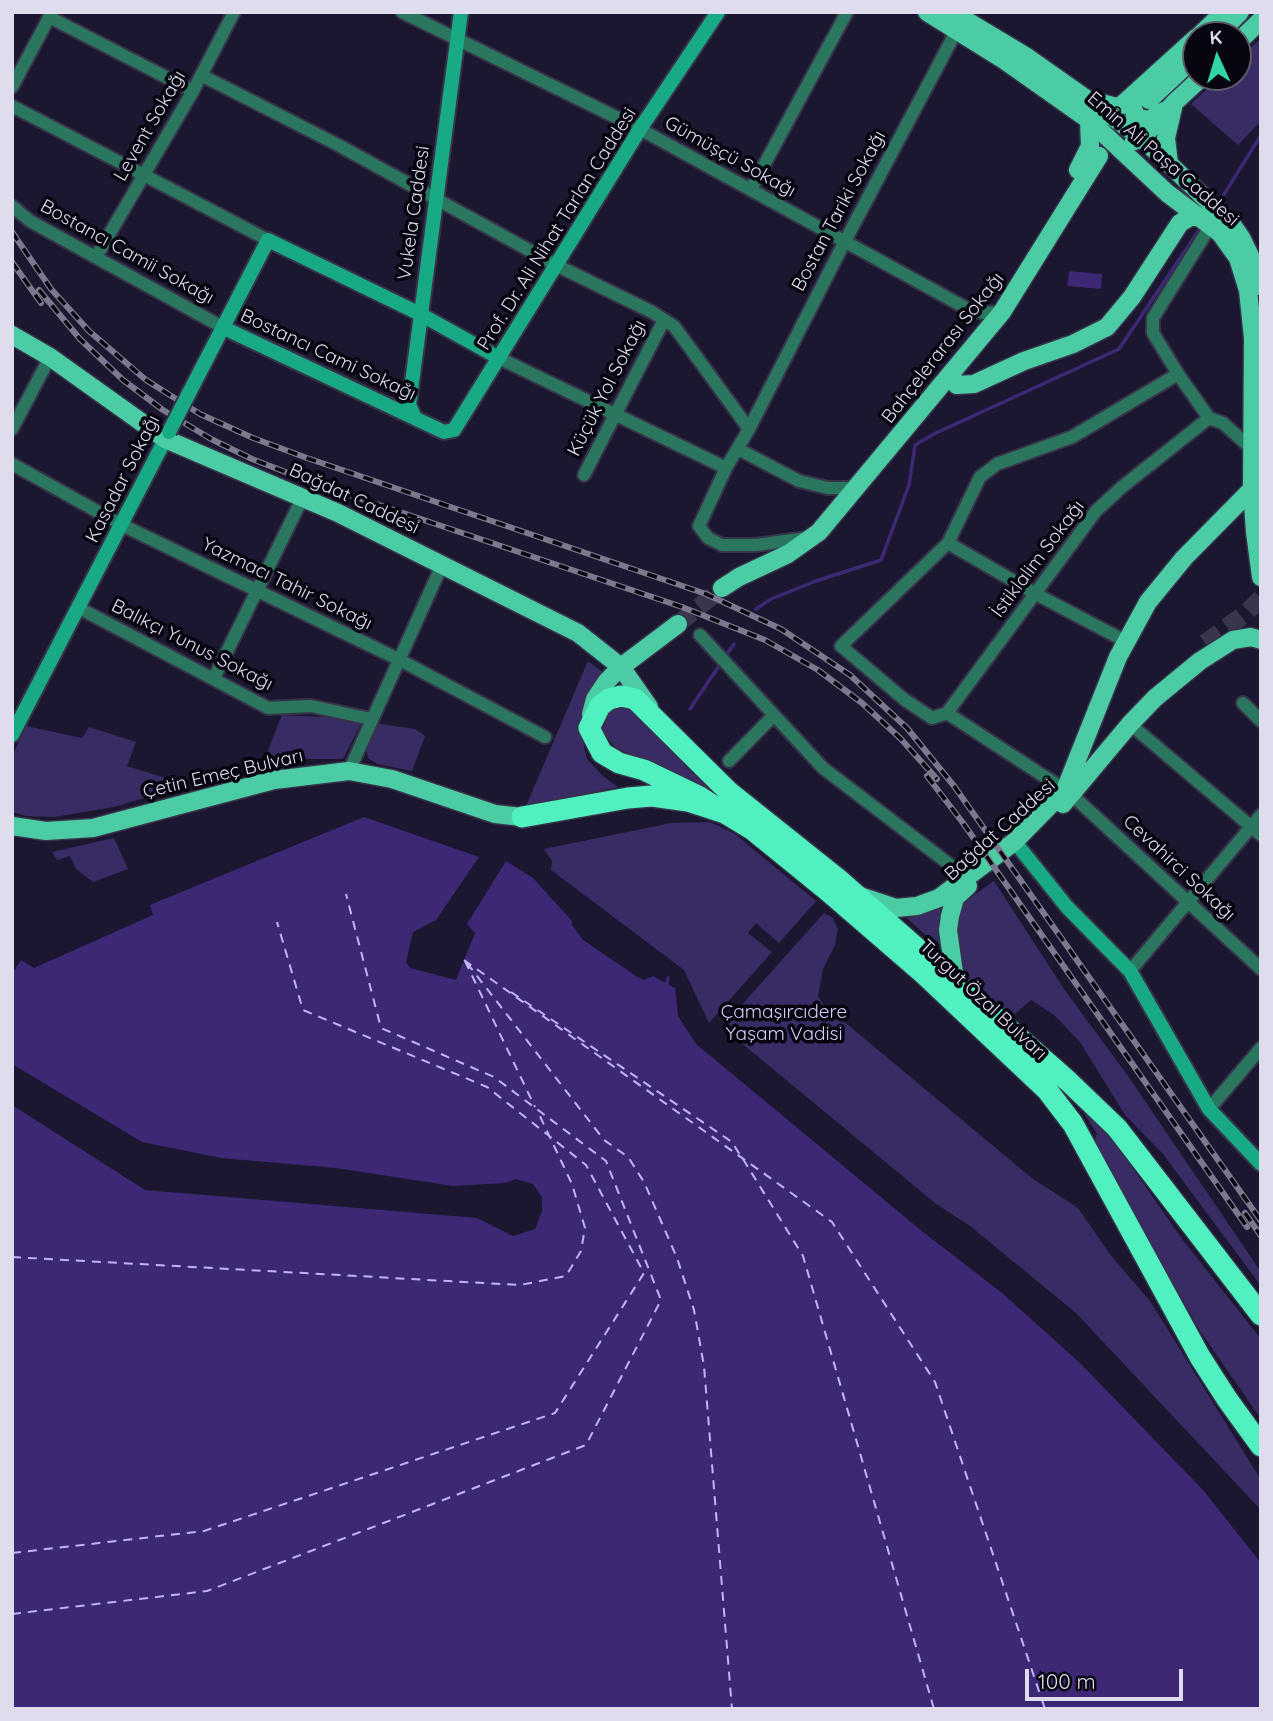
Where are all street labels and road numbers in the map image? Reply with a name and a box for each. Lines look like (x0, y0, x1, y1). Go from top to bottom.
street label: Levent Sokağı (109, 67, 191, 185)
street label: Emin Ali Paşa Caddesi (1083, 87, 1243, 231)
street label: Prof. Dr. Ali Nihat Tarlan Caddesi (473, 104, 641, 354)
street label: Gümüşçü Sokağı (660, 111, 800, 203)
street label: Bostan Tariki Sokağı (787, 127, 891, 295)
street label: Vukela Caddesi (393, 144, 435, 282)
street label: Bostancı Camii Sokağı (36, 195, 218, 309)
street label: Bahçelerarası Sokağı (877, 268, 1009, 428)
street label: Bostancı Cami Sokağı (237, 304, 419, 406)
street label: Küçük Yol Sokağı (563, 316, 651, 460)
street label: Kasadar Sokağı (81, 411, 165, 547)
street label: Bağdat Caddesi (285, 459, 423, 539)
street label: İstiklalim Sokağı (987, 496, 1089, 622)
street label: Yazmacı Tahir Sokağı (198, 533, 376, 635)
street label: Balıkçı Yunus Sokağı (107, 594, 277, 696)
street label: Çetin Emeç Bulvarı (141, 744, 305, 804)
street label: Bağdat Caddesi (940, 774, 1060, 886)
street label: Cevahirci Sokağı (1118, 810, 1240, 926)
street label: Turgut Özal Bulvarı (915, 935, 1051, 1065)

